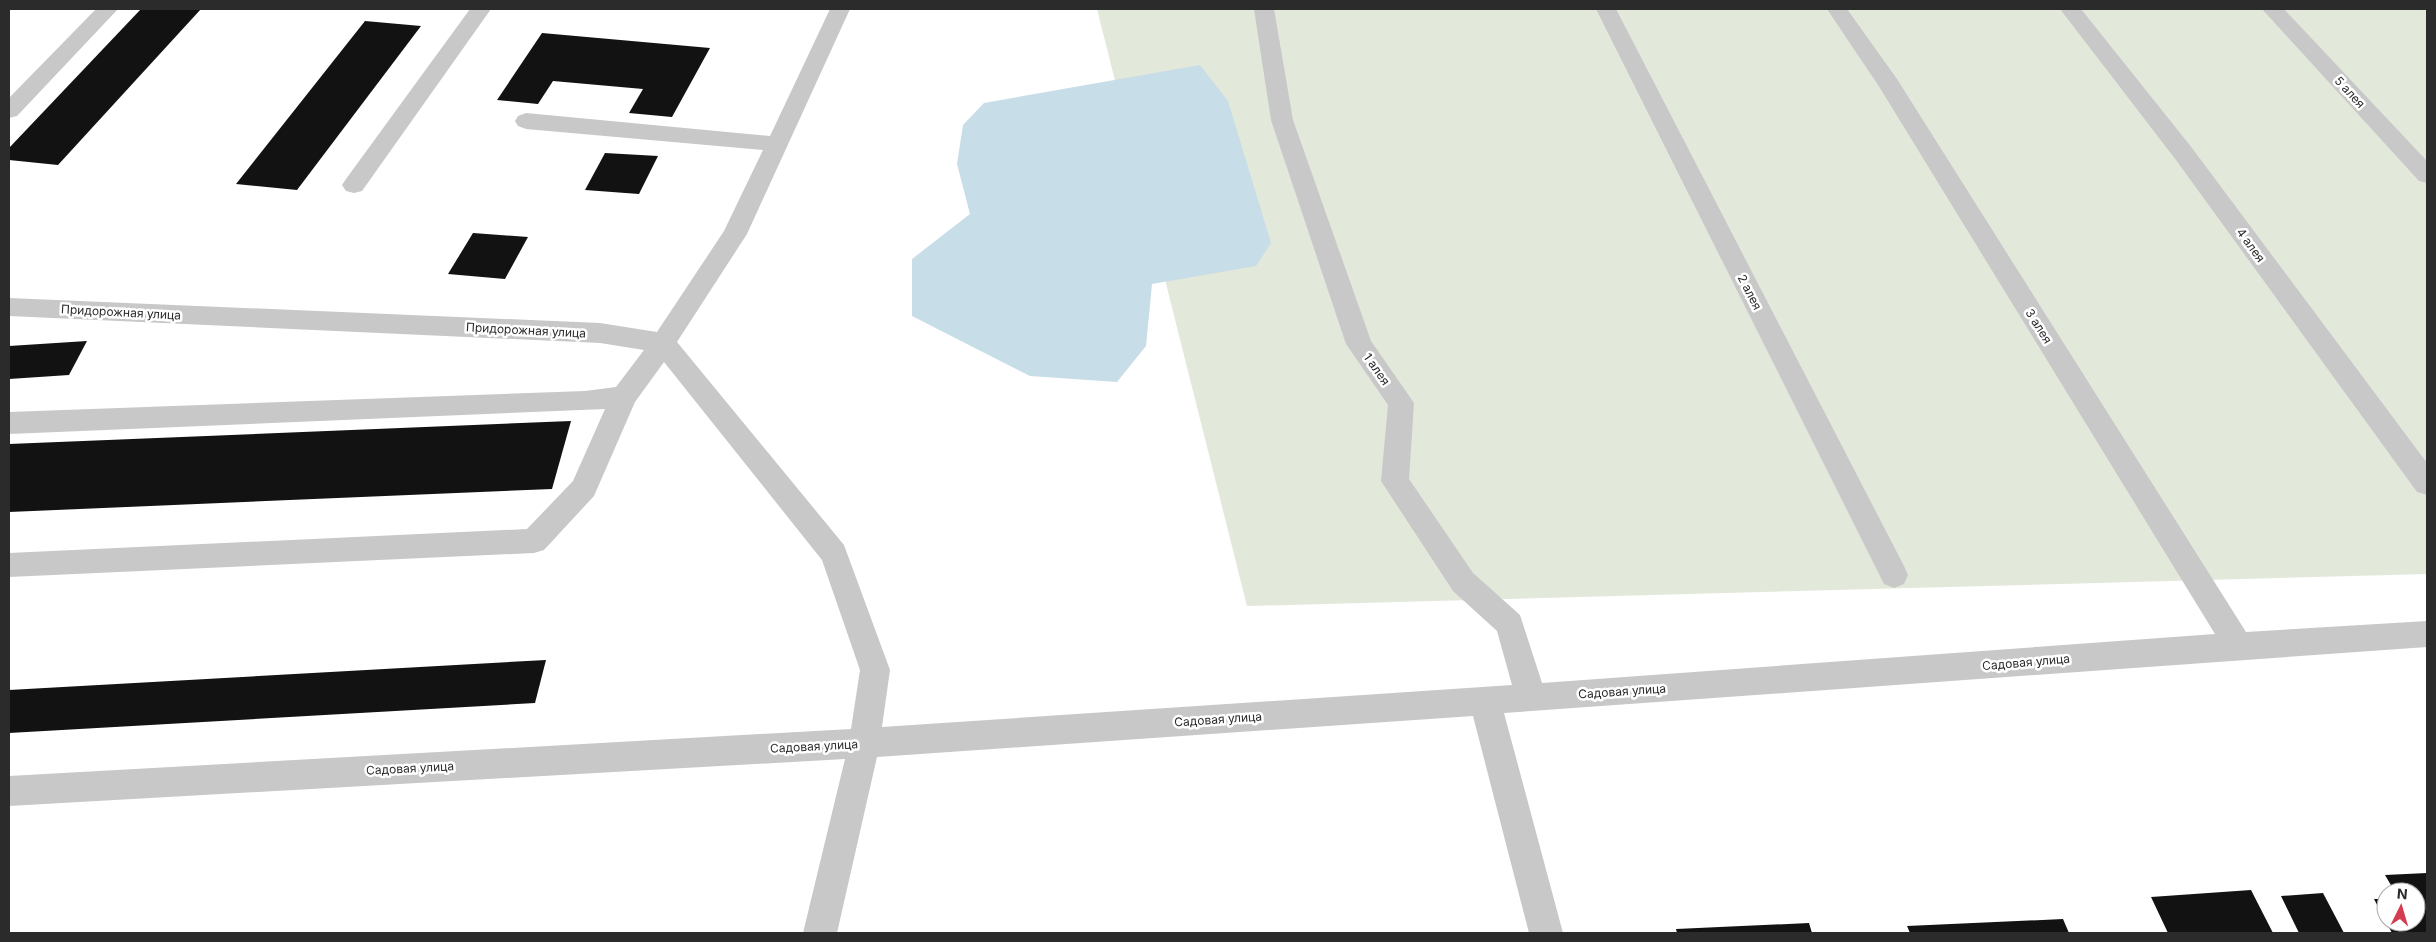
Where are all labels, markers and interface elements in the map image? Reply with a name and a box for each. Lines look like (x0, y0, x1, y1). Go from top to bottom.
street label: 5 алея (2332, 73, 2368, 111)
street label: 4 алея (2234, 225, 2268, 265)
street label: 2 алея (1735, 272, 1765, 312)
street label: Придорожная улица (61, 301, 181, 323)
street label: 3 алея (2023, 306, 2055, 346)
street label: Придорожная улица (466, 319, 586, 341)
street label: 1 алея (1361, 350, 1393, 388)
street label: Садовая улица (1982, 651, 2070, 673)
street label: Садовая улица (1578, 680, 1666, 702)
street label: Садовая улица (1174, 708, 1262, 730)
street label: Садовая улица (770, 736, 858, 756)
street label: Садовая улица (366, 758, 454, 778)
north arrow (2376, 882, 2426, 932)
text: N (2396, 885, 2408, 902)

